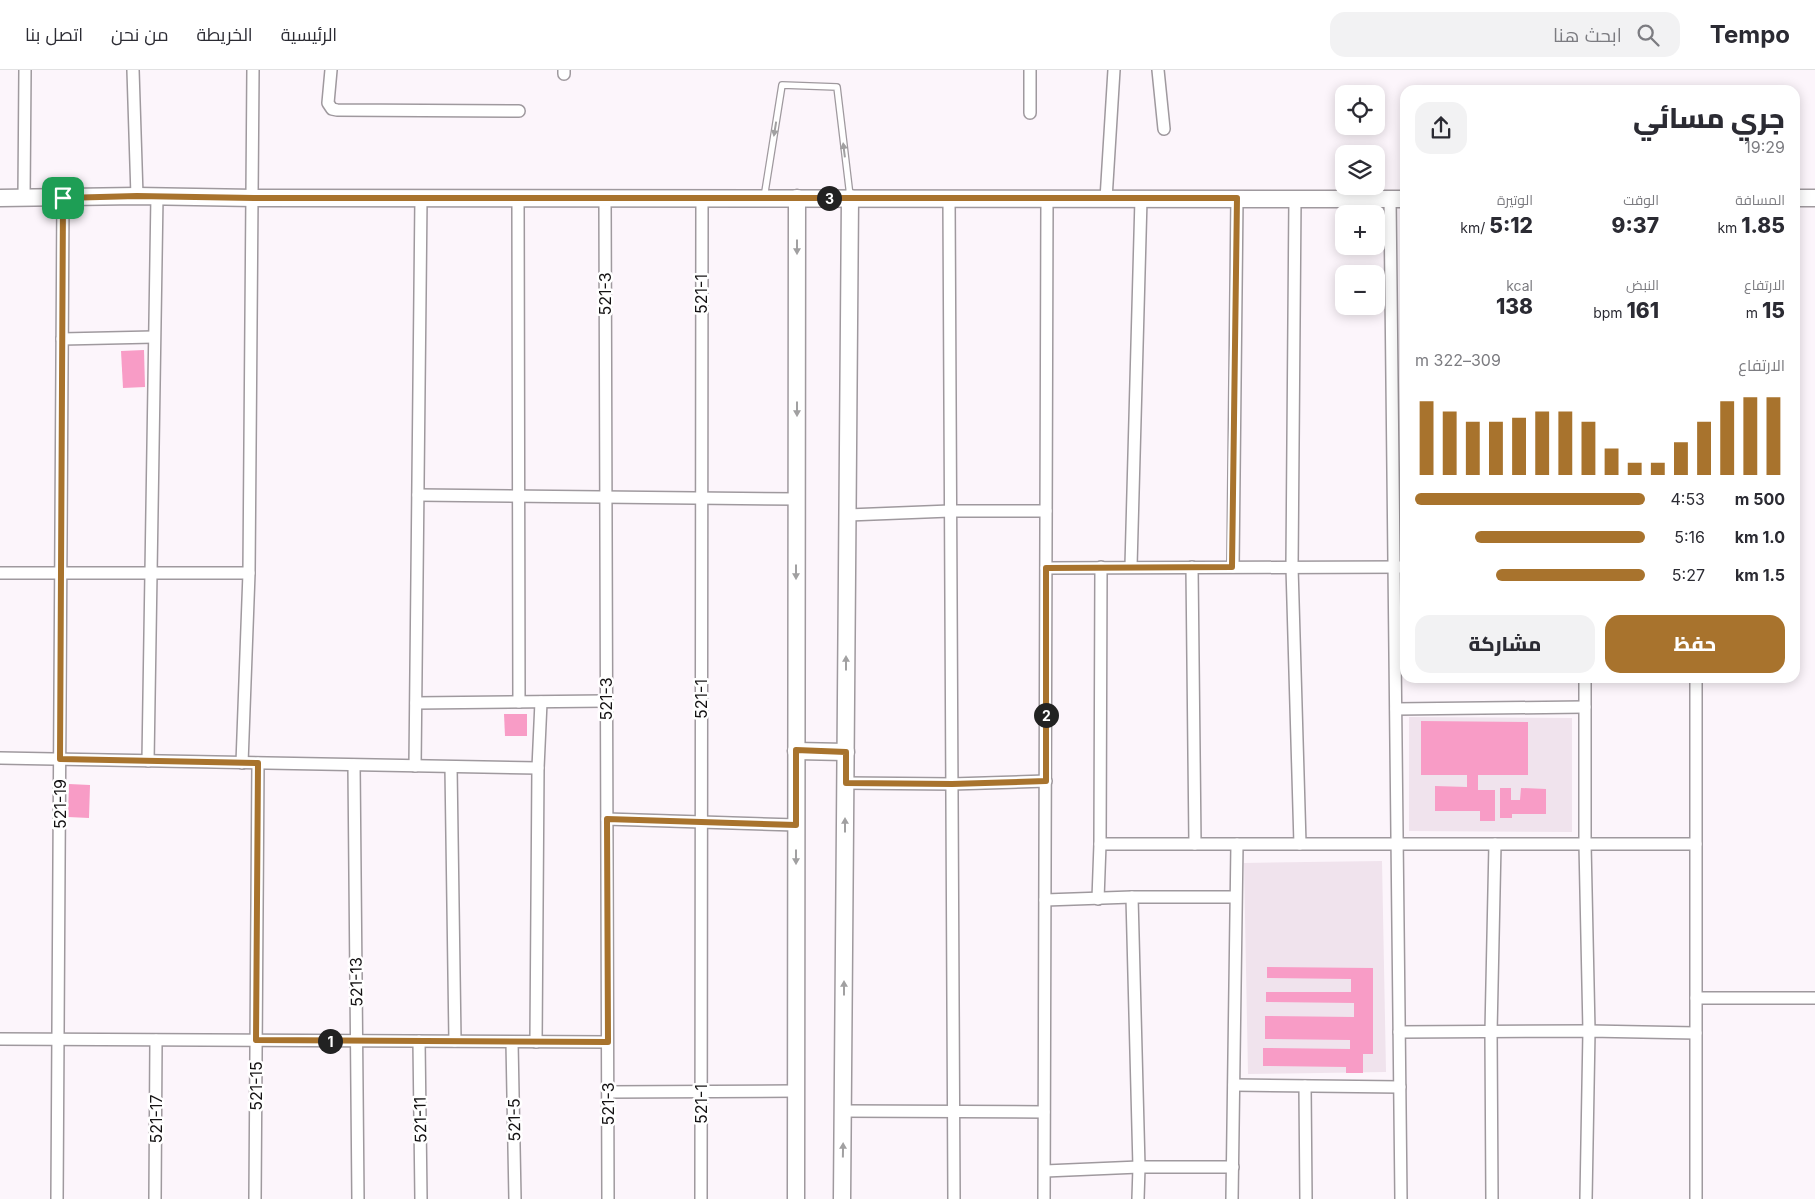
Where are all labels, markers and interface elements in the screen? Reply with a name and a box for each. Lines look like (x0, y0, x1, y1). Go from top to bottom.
search box (1330, 12, 1680, 57)
text: Tempo (1710, 20, 1790, 49)
icon: search (1634, 21, 1662, 49)
text: اتصل بنا (25, 24, 83, 45)
text: من نحن (111, 24, 169, 45)
text: الخريطة (197, 24, 253, 45)
text: الرئيسية (281, 24, 337, 45)
text: ابحث هنا (1553, 24, 1622, 47)
map controls (1335, 85, 1385, 315)
button: locate (1335, 85, 1385, 135)
text: جري مسائي (1633, 101, 1785, 135)
button: share (1415, 102, 1467, 154)
one-way arrow (771, 122, 779, 138)
text: 19:29 (1744, 137, 1785, 157)
one-way arrow (840, 142, 848, 158)
button: layers (1335, 145, 1385, 195)
pin (42, 177, 84, 219)
icon: arrive (49, 184, 77, 212)
pin: 3 (816, 186, 842, 210)
text: 3 (825, 190, 834, 207)
text: الوتيرة (1497, 191, 1533, 208)
text: الوقت (1623, 191, 1659, 208)
text: المسافة (1735, 191, 1785, 208)
button: + (1335, 205, 1385, 255)
text: 5:12 (1489, 213, 1533, 238)
text: 9:37 (1612, 213, 1659, 238)
text: 1.85 (1741, 213, 1785, 238)
text: /km (1460, 219, 1489, 236)
text: km (1717, 219, 1741, 236)
one-way arrow (793, 239, 801, 255)
button: − (1335, 265, 1385, 315)
street label: 521-3 (595, 272, 615, 316)
street label: 521-1 (691, 274, 711, 314)
text: النبض (1626, 276, 1659, 293)
text: الارتفاع (1744, 276, 1785, 293)
text: kcal (1506, 277, 1533, 294)
text: 138 (1496, 294, 1533, 319)
text: 161 (1627, 298, 1659, 323)
text: 15 (1762, 298, 1785, 323)
text: bpm (1593, 304, 1627, 321)
text: m (1746, 304, 1762, 321)
text: 309–322 m (1415, 350, 1501, 370)
text: الارتفاع (1738, 355, 1785, 375)
one-way arrow (793, 402, 801, 418)
text: 4:53 (1670, 489, 1705, 509)
text: 500 m (1735, 489, 1785, 509)
text: 5:16 (1674, 527, 1705, 547)
text: 1.0 km (1735, 527, 1785, 547)
one-way arrow (792, 564, 800, 580)
text: 5:27 (1672, 565, 1705, 585)
text: 1.5 km (1735, 565, 1785, 585)
button: مشاركة (1415, 615, 1595, 673)
button: حفظ (1605, 615, 1785, 673)
one-way arrow (843, 655, 851, 671)
street label: 521-3 (596, 677, 616, 721)
street label: 521-1 (691, 679, 711, 719)
pin: 2 (1034, 702, 1058, 728)
text: 2 (1042, 707, 1051, 724)
street label: 521-19 (50, 779, 70, 829)
one-way arrow (841, 817, 849, 833)
one-way arrow (792, 849, 800, 865)
street label: 521-13 (346, 957, 366, 1007)
one-way arrow (840, 980, 848, 996)
pin: 1 (318, 1028, 342, 1054)
text: 1 (327, 1033, 334, 1050)
street label: 521-15 (246, 1061, 266, 1111)
street label: 521-3 (598, 1082, 618, 1126)
street label: 521-1 (691, 1084, 711, 1124)
street label: 521-17 (146, 1095, 166, 1143)
street label: 521-11 (410, 1097, 430, 1143)
street label: 521-5 (504, 1098, 524, 1142)
one-way arrow (839, 1142, 847, 1158)

